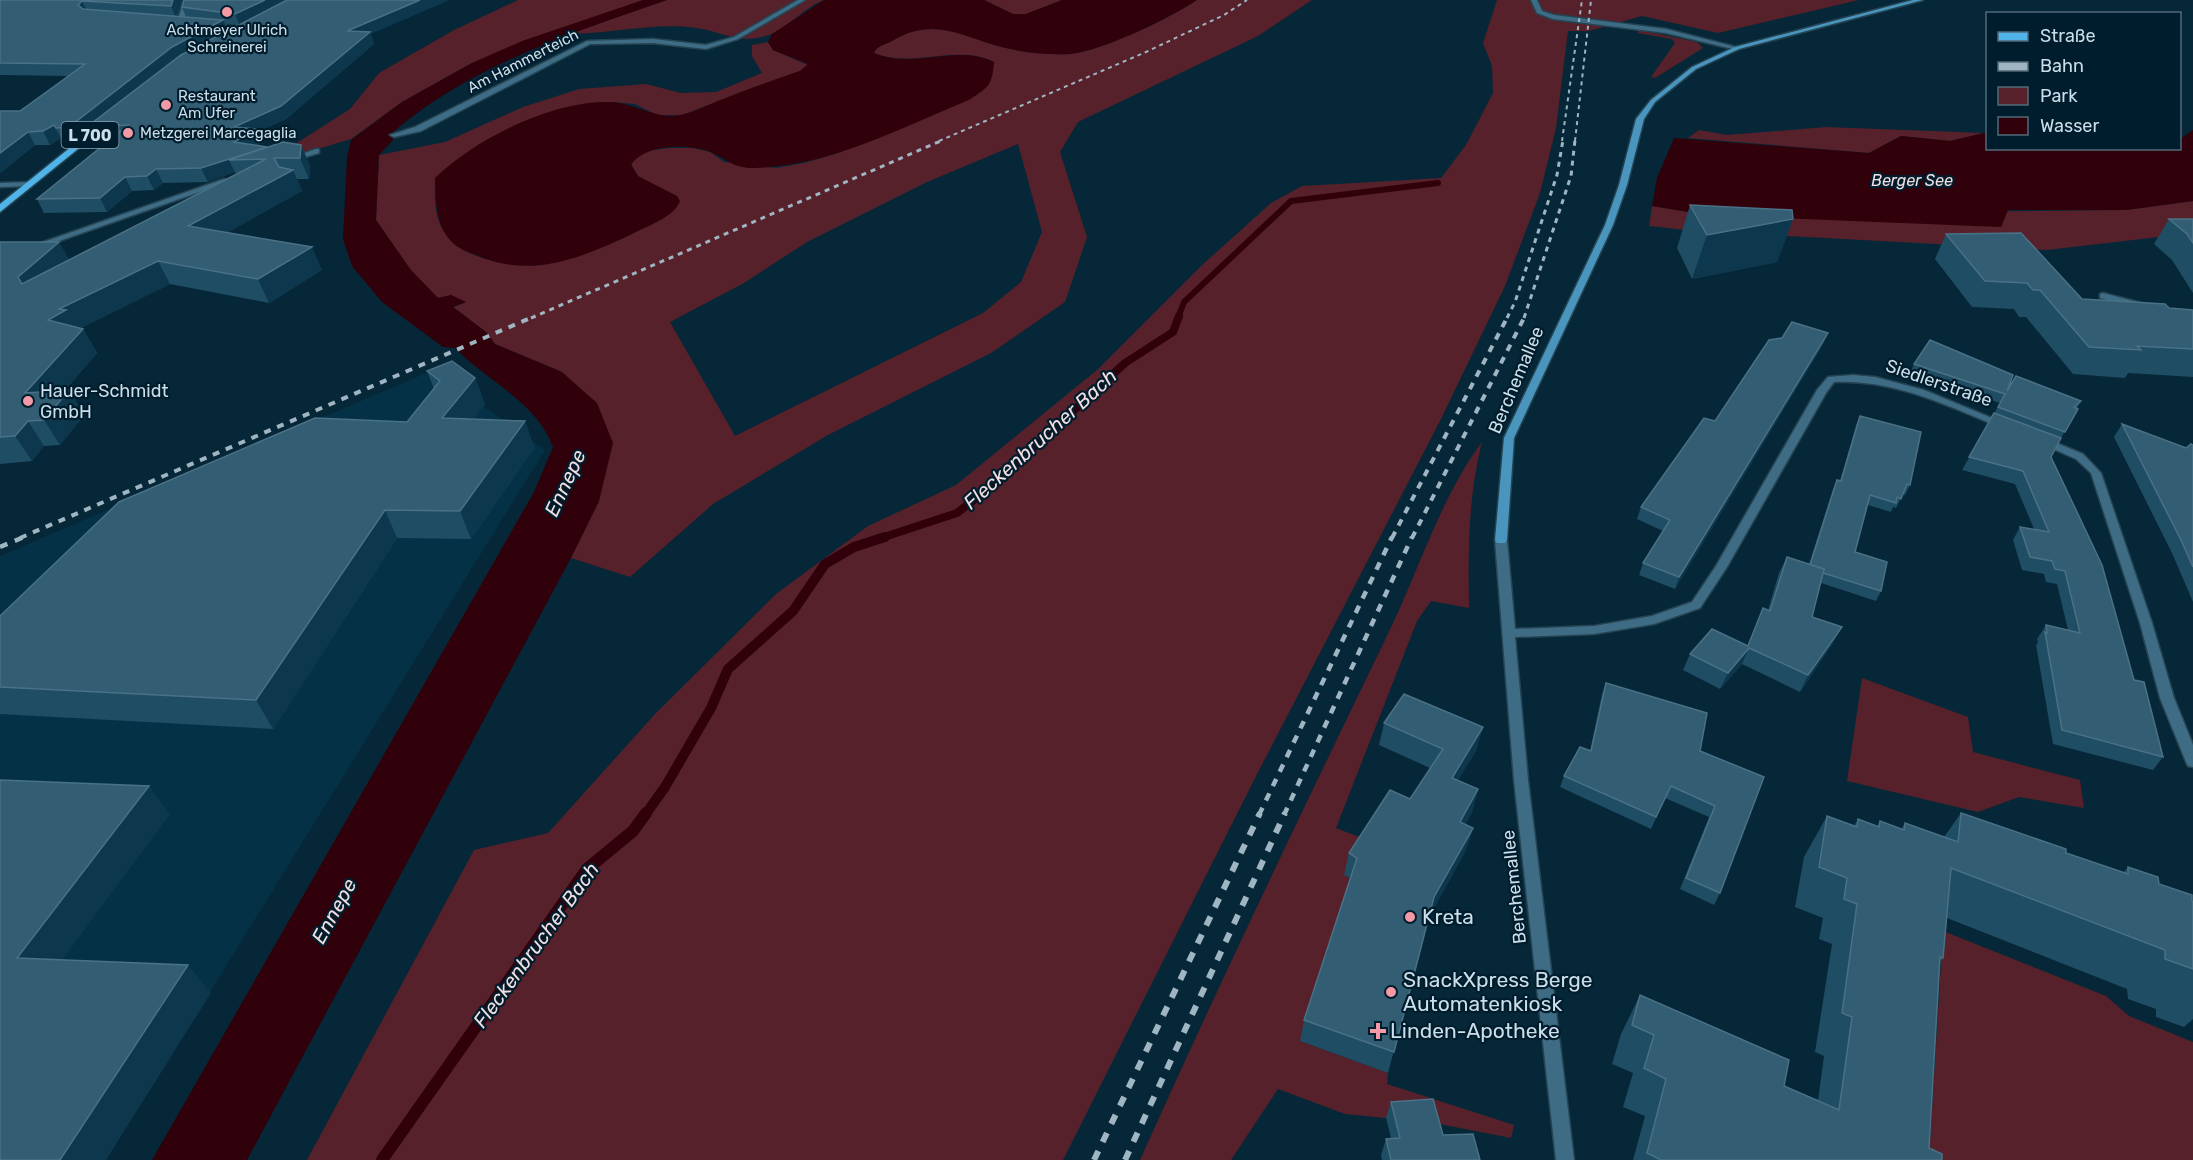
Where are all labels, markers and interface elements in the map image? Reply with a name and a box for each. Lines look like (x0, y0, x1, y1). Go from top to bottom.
marker: Achtmeyer Ulrich Schreinerei (220, 5, 234, 19)
legend (1986, 12, 2181, 150)
place label: Achtmeyer Ulrich Schreinerei (167, 21, 287, 56)
street label: Am Hammerteich (465, 25, 581, 97)
text: Straße (2040, 25, 2096, 47)
text: Bahn (2040, 55, 2084, 77)
text: Park (2040, 85, 2078, 107)
place label: Restaurant Am Ufer (178, 87, 256, 122)
marker: Restaurant Am Ufer (159, 98, 173, 112)
text: Wasser (2040, 115, 2099, 137)
road number: L 700 (62, 122, 118, 148)
place label: Metzgerei Marcegaglia (140, 124, 296, 142)
marker: Metzgerei Marcegaglia (121, 126, 135, 140)
water label: Berger See (1871, 171, 1953, 190)
street label: Berchemallee (1483, 323, 1549, 437)
street label: Siedlerstraße (1883, 355, 1995, 411)
water label: Fleckenbrucher Bach (958, 364, 1122, 514)
place label: Hauer-Schmidt GmbH (40, 380, 168, 423)
marker: Hauer-Schmidt GmbH (21, 394, 35, 408)
water label: Ennepe (539, 446, 591, 520)
street label: Berchemallee (1497, 829, 1531, 945)
water label: Fleckenbrucher Bach (468, 858, 604, 1032)
water label: Ennepe (306, 874, 362, 948)
place label: Kreta (1422, 904, 1474, 929)
marker: Kreta (1403, 910, 1417, 924)
place label: SnackXpress Berge Automatenkiosk (1403, 967, 1593, 1016)
marker: SnackXpress Berge Automatenkiosk (1384, 985, 1398, 999)
place label: Linden-Apotheke (1390, 1018, 1560, 1043)
marker: Linden-Apotheke (1371, 1024, 1385, 1038)

